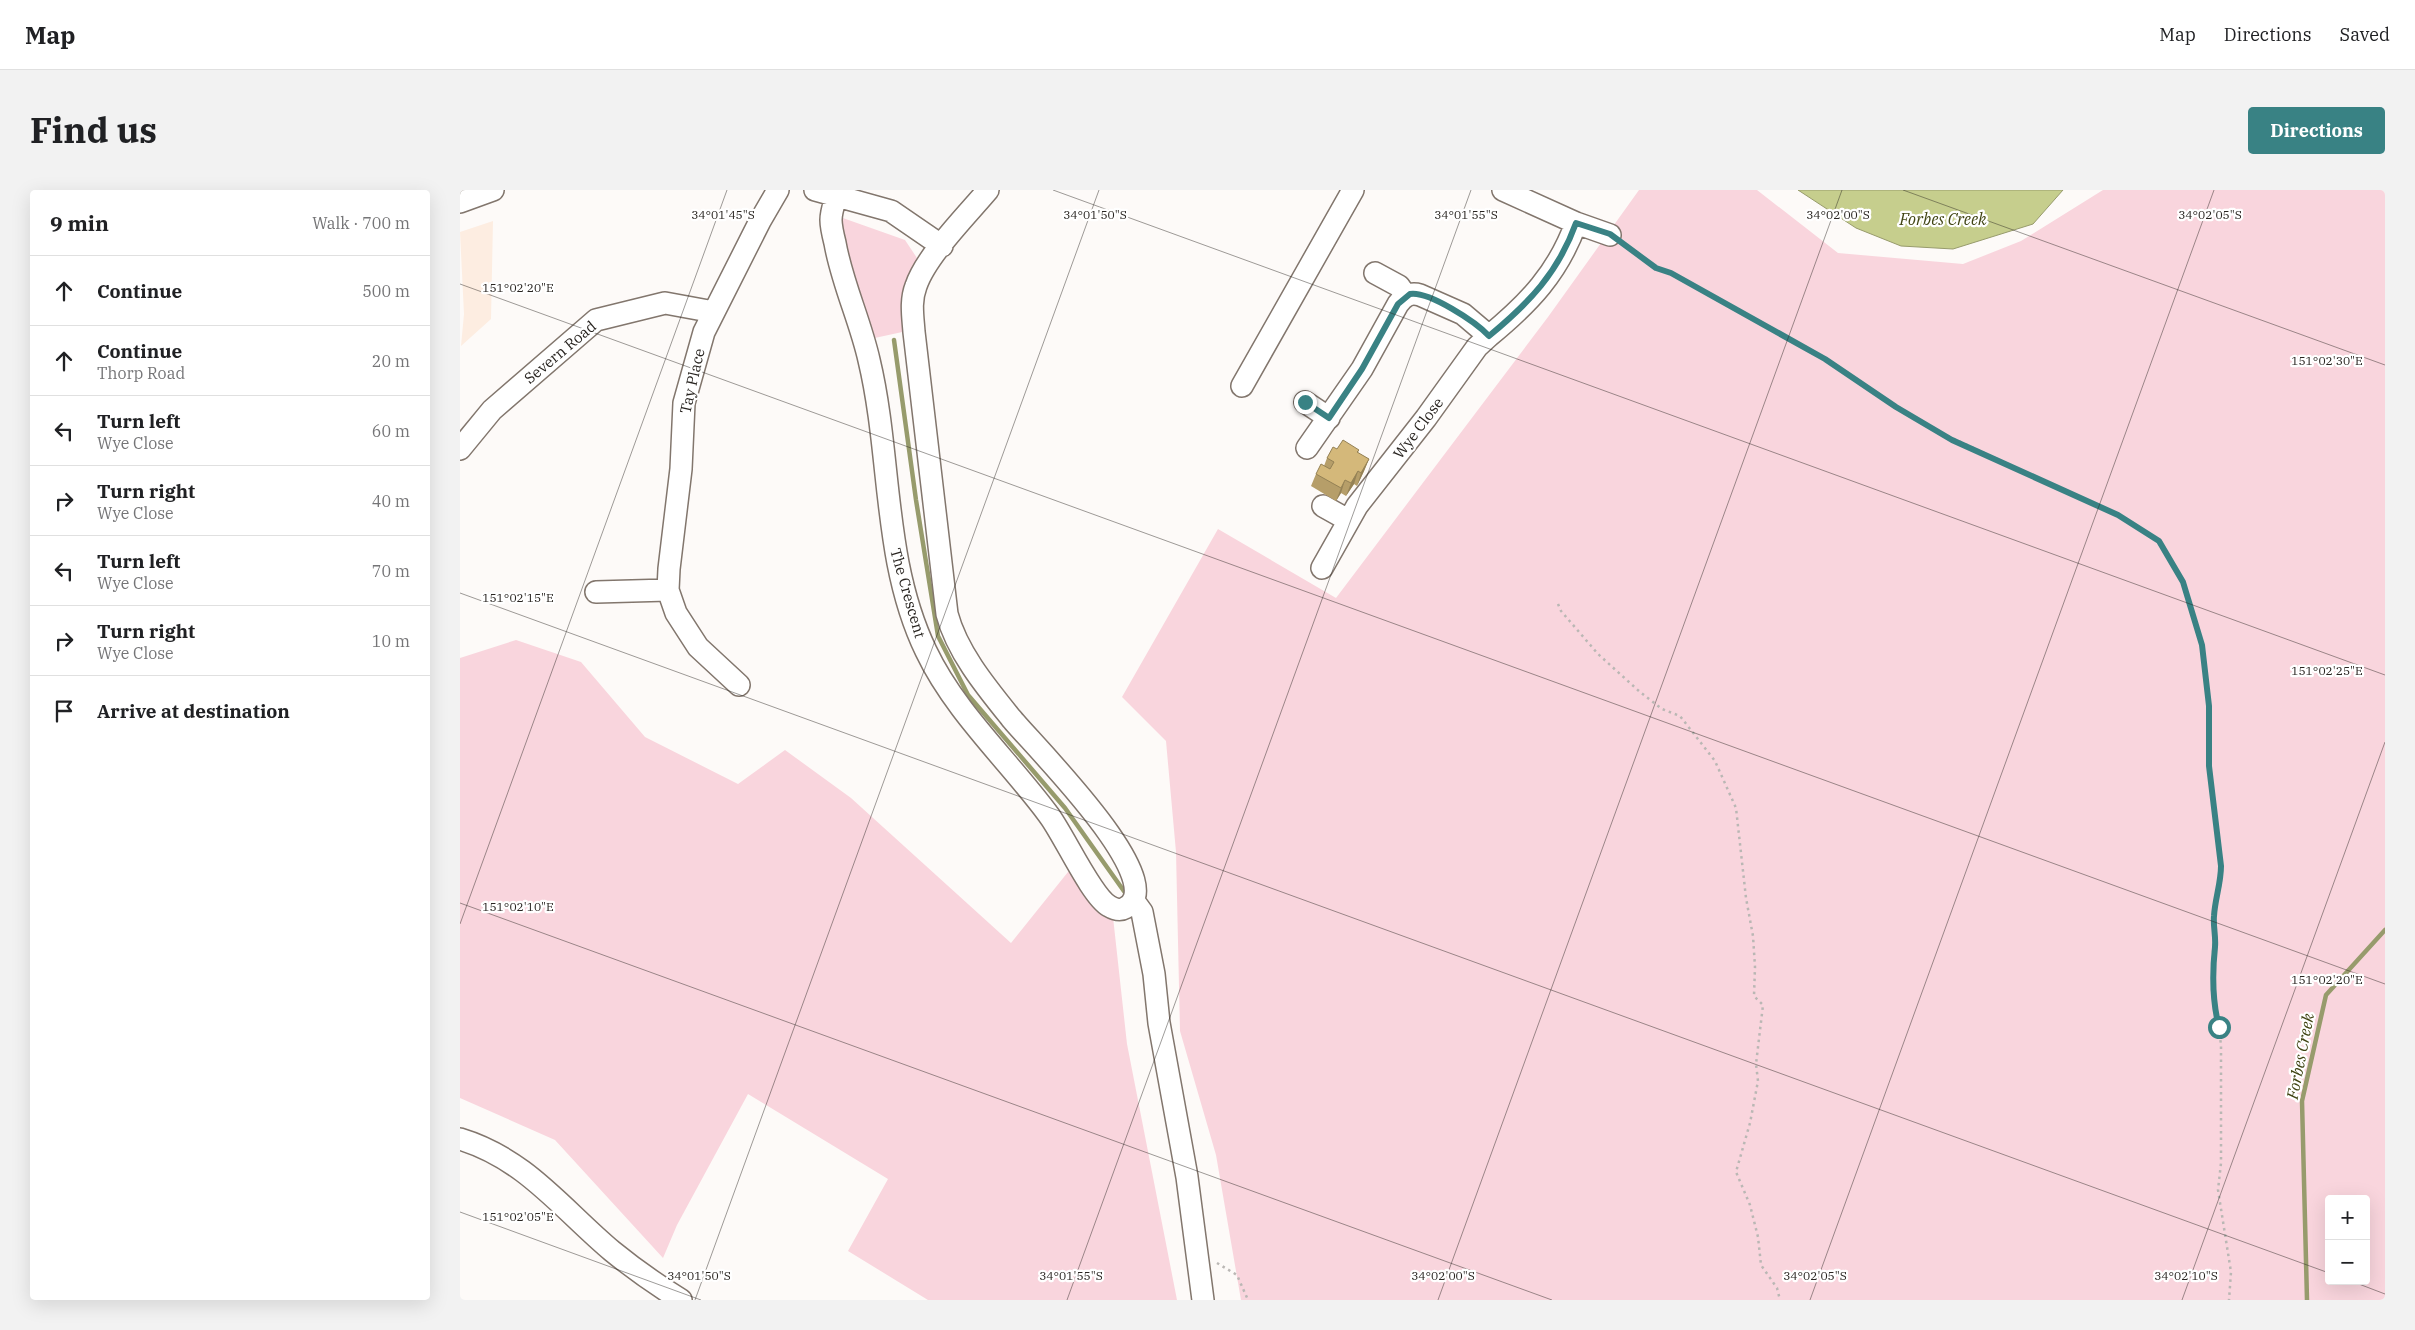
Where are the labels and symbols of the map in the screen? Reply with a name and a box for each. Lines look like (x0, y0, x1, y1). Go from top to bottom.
text: 34°01'45"S (691, 207, 755, 222)
text: 34°01'50"S (1063, 207, 1127, 222)
text: 34°01'55"S (1434, 207, 1498, 222)
text: 34°02'00"S (1806, 207, 1870, 222)
text: 34°02'05"S (2178, 207, 2242, 222)
water label: Forbes Creek (1898, 209, 1987, 229)
text: 151°02'20"E (482, 280, 554, 295)
street label: Severn Road (520, 316, 600, 388)
street label: Tay Place (675, 347, 709, 415)
text: 151°02'30"E (2291, 353, 2363, 368)
route end (1294, 391, 1317, 414)
street label: Wye Close (1389, 394, 1447, 462)
street label: The Crescent (886, 546, 930, 640)
text: 151°02'15"E (482, 590, 554, 605)
text: 151°02'25"E (2291, 663, 2363, 678)
text: 151°02'10"E (482, 899, 554, 914)
text: 151°02'20"E (2291, 972, 2363, 987)
water label: Forbes Creek (2282, 1011, 2318, 1102)
route start (2208, 1016, 2231, 1039)
text: 151°02'05"E (482, 1209, 554, 1224)
text: 34°01'50"S (667, 1268, 731, 1283)
text: 34°01'55"S (1039, 1268, 1103, 1283)
text: 34°02'00"S (1411, 1268, 1475, 1283)
text: 34°02'05"S (1783, 1268, 1847, 1283)
text: 34°02'10"S (2154, 1268, 2218, 1283)

